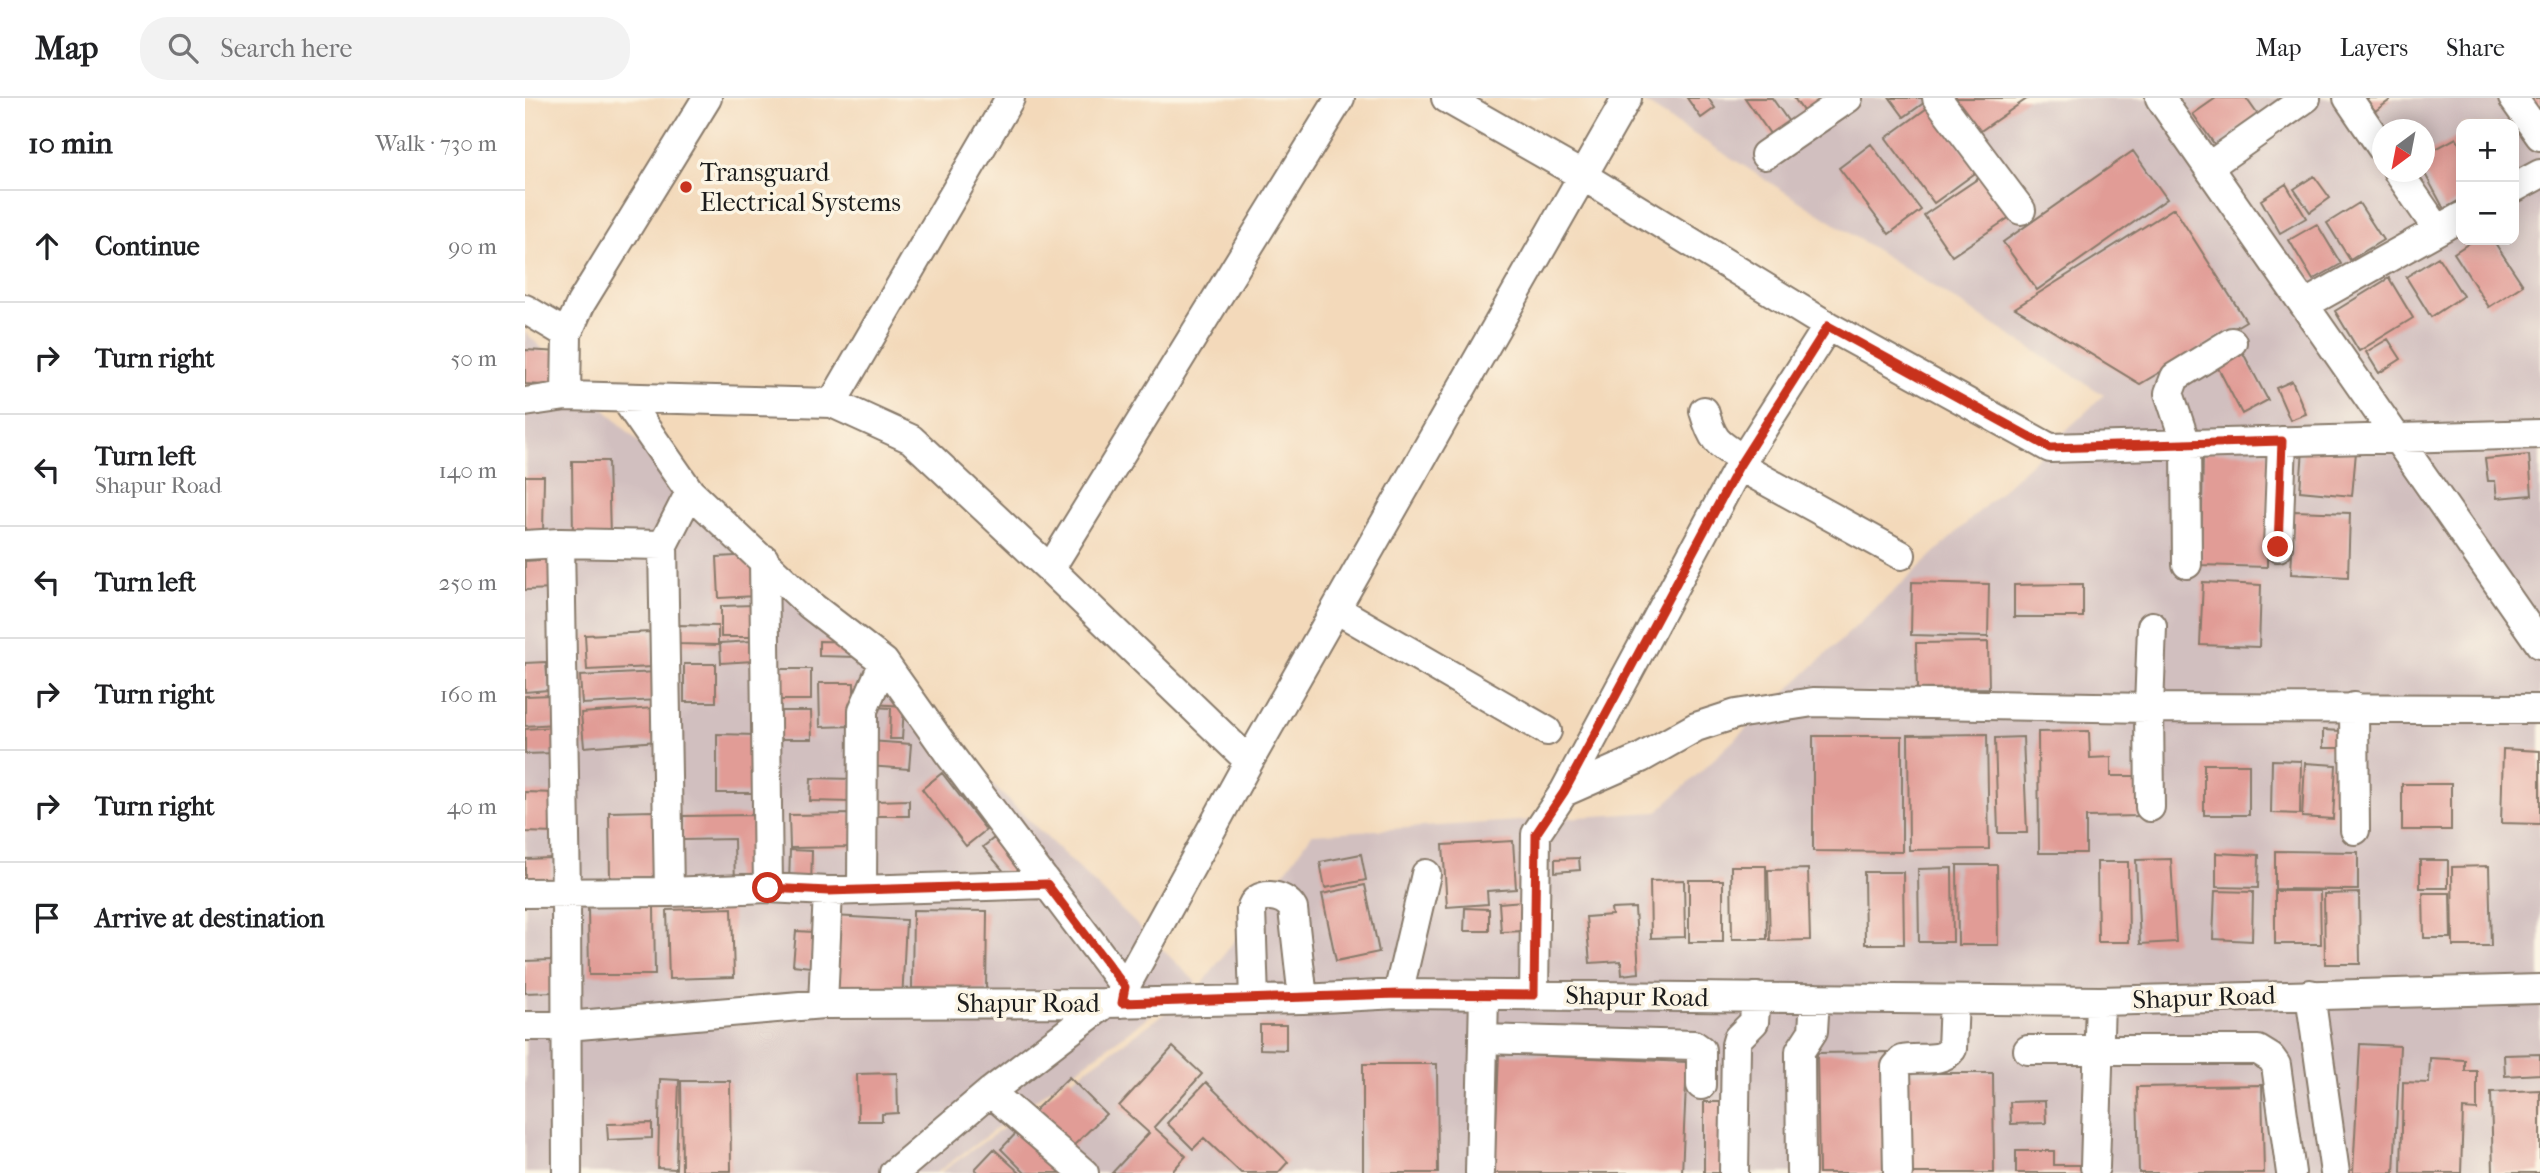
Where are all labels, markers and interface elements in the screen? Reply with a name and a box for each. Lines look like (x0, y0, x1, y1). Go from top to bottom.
search box (140, 17, 630, 80)
text: Map (35, 29, 98, 68)
icon: search (164, 29, 202, 67)
text: Search here (220, 33, 352, 64)
text: Map (2256, 34, 2302, 62)
text: Layers (2340, 34, 2408, 62)
text: Share (2446, 34, 2505, 62)
north arrow (2372, 119, 2435, 182)
map controls (2456, 119, 2519, 245)
button: + (2456, 119, 2519, 182)
text: 10 min (28, 126, 113, 161)
text: Walk · 730 m (375, 130, 497, 157)
place label: Transguard Electrical Systems (700, 157, 901, 218)
marker: Transguard Electrical Systems (678, 179, 694, 195)
button: − (2456, 182, 2519, 245)
icon: ahead (28, 227, 66, 265)
text: Continue (95, 231, 200, 262)
text: 90 m (448, 233, 497, 260)
icon: right (28, 339, 66, 377)
text: Turn right (95, 343, 215, 374)
text: 50 m (450, 345, 497, 372)
text: Turn left (95, 441, 196, 472)
icon: left (28, 451, 66, 489)
text: 140 m (438, 457, 497, 484)
text: Shapur Road (95, 472, 222, 499)
route end (2262, 531, 2293, 562)
icon: left (28, 563, 66, 601)
text: Turn left (95, 567, 196, 598)
text: 250 m (439, 569, 497, 596)
icon: right (28, 675, 66, 713)
text: Turn right (95, 679, 215, 710)
text: 160 m (440, 681, 497, 708)
icon: right (28, 787, 66, 825)
text: Turn right (95, 791, 215, 822)
text: 40 m (447, 793, 497, 820)
route start (752, 872, 783, 903)
icon: arrive (28, 899, 66, 937)
text: Arrive at destination (95, 903, 325, 934)
street label: Shapur Road (2132, 979, 2277, 1015)
street label: Shapur Road (1565, 980, 1710, 1013)
street label: Shapur Road (956, 988, 1100, 1019)

